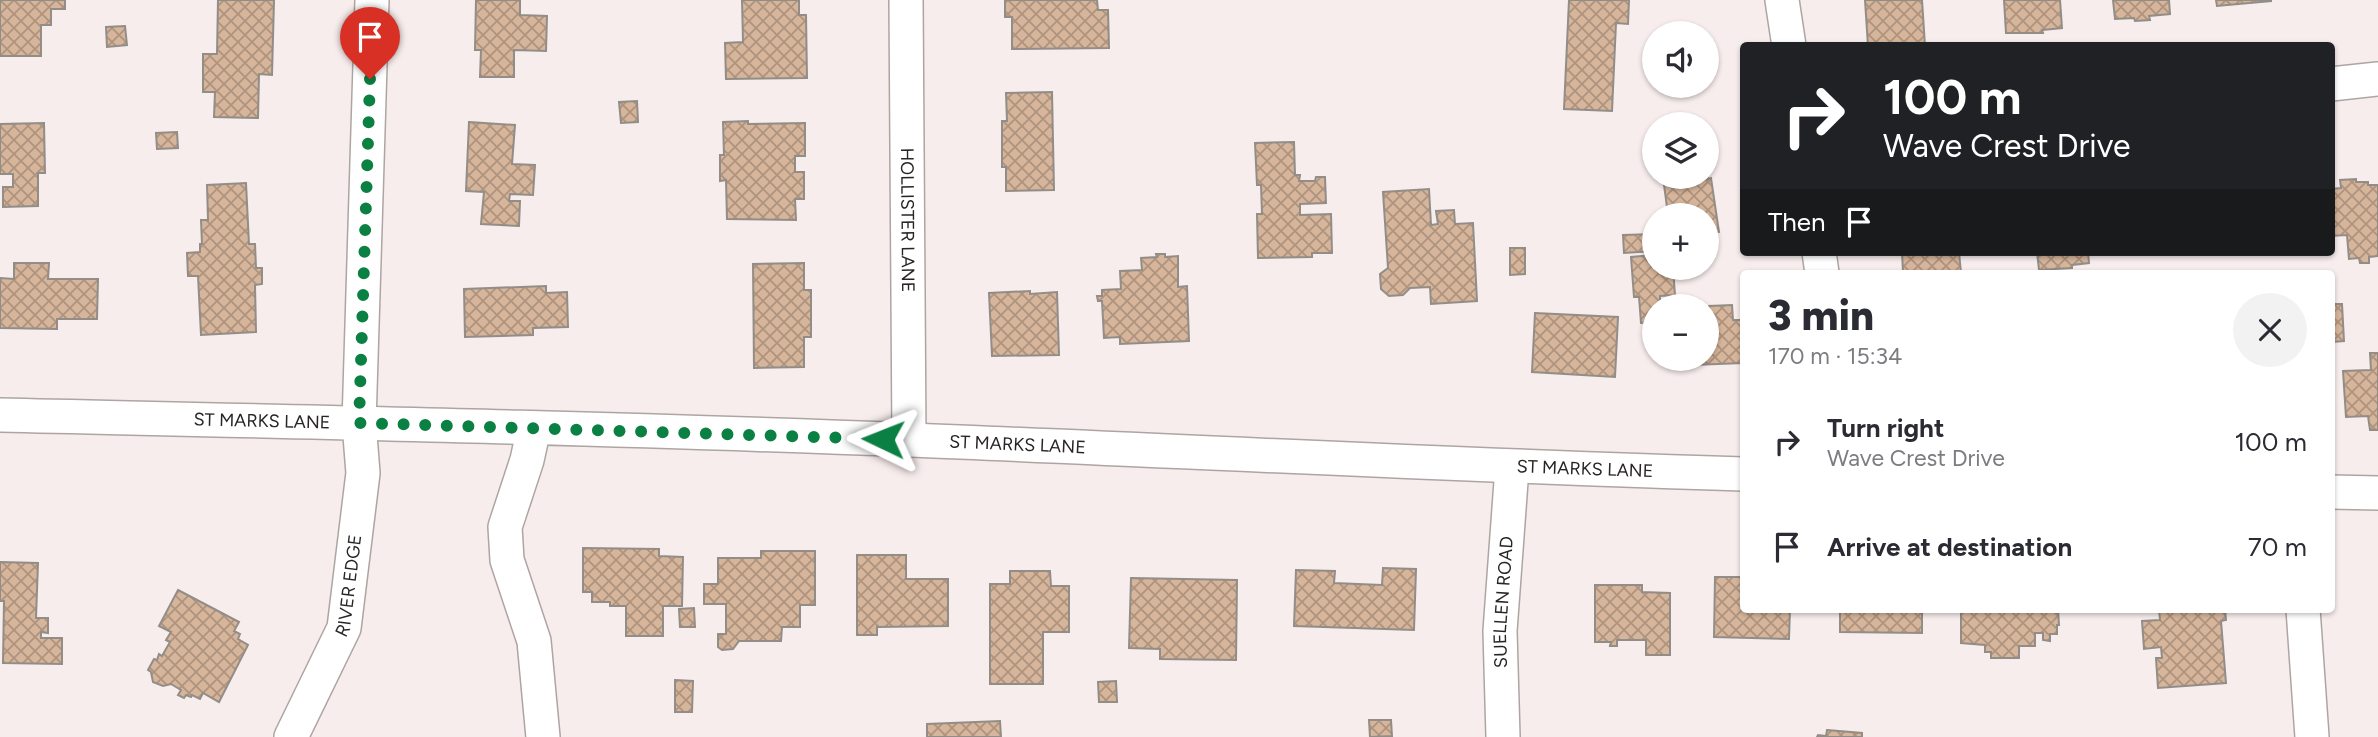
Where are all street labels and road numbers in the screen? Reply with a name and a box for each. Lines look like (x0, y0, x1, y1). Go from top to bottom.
street label: HOLLISTER LANE (896, 148, 919, 292)
street label: ST MARKS LANE (193, 408, 331, 434)
street label: ST MARKS LANE (949, 431, 1086, 458)
street label: ST MARKS LANE (1516, 455, 1654, 482)
street label: RIVER EDGE (330, 533, 366, 640)
street label: SUELLEN ROAD (1489, 535, 1518, 668)

